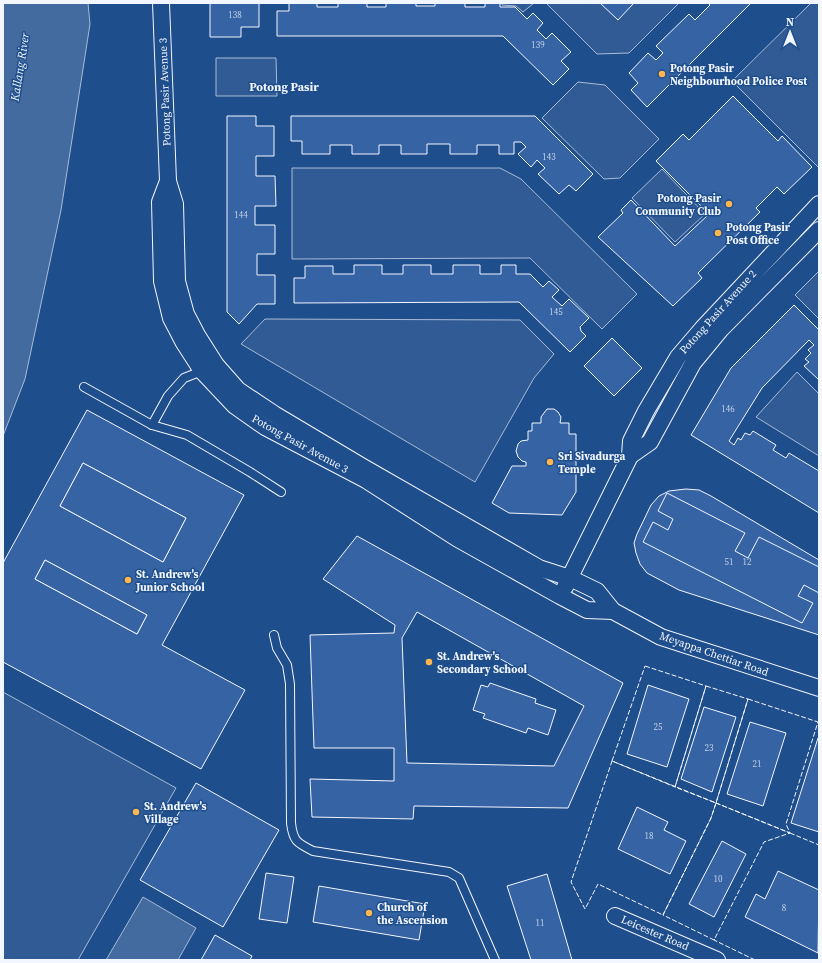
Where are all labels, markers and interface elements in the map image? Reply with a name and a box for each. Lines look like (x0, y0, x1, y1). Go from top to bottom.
house number: 138 (228, 9, 242, 21)
north arrow (770, 12, 810, 52)
text: N (786, 15, 794, 30)
water label: Kallang River (7, 30, 33, 103)
street label: Potong Pasir Avenue 3 (156, 37, 174, 146)
house number: 139 (531, 39, 545, 51)
place label: Potong Pasir Neighbourhood Police Post (670, 61, 808, 89)
marker: Potong Pasir Neighbourhood Police Post (657, 69, 667, 79)
district label: Potong Pasir (249, 79, 319, 95)
house number: 143 (542, 151, 556, 163)
place label: Potong Pasir Community Club (635, 191, 722, 219)
marker: Potong Pasir Community Club (724, 199, 734, 209)
house number: 144 (234, 209, 248, 221)
place label: Potong Pasir Post Office (726, 220, 791, 248)
marker: Potong Pasir Post Office (713, 228, 723, 238)
street label: Potong Pasir Avenue 2 (676, 266, 760, 357)
house number: 145 (549, 306, 563, 318)
house number: 146 (721, 403, 735, 415)
street label: Potong Pasir Avenue 3 (249, 411, 351, 477)
place label: Sri Sivadurga Temple (558, 449, 625, 477)
marker: Sri Sivadurga Temple (545, 457, 555, 467)
house number: 51 (724, 556, 734, 568)
house number: 12 (742, 556, 752, 568)
place label: St. Andrew's Junior School (135, 567, 205, 595)
marker: St. Andrew's Junior School (123, 575, 133, 585)
street label: Meyappa Chettiar Road (658, 628, 771, 680)
place label: St. Andrew's Secondary School (437, 649, 528, 677)
marker: St. Andrew's Secondary School (424, 657, 434, 667)
house number: 25 (653, 721, 663, 733)
house number: 23 (704, 742, 714, 754)
house number: 21 (752, 758, 762, 770)
place label: St. Andrew's Village (144, 799, 207, 827)
marker: St. Andrew's Village (131, 807, 141, 817)
house number: 18 (644, 830, 654, 842)
house number: 10 (713, 873, 723, 885)
place label: Church of the Ascension (377, 900, 448, 928)
house number: 8 (782, 902, 787, 914)
marker: Church of the Ascension (364, 908, 374, 918)
street label: Leicester Road (619, 912, 692, 954)
house number: 11 (535, 917, 545, 929)

